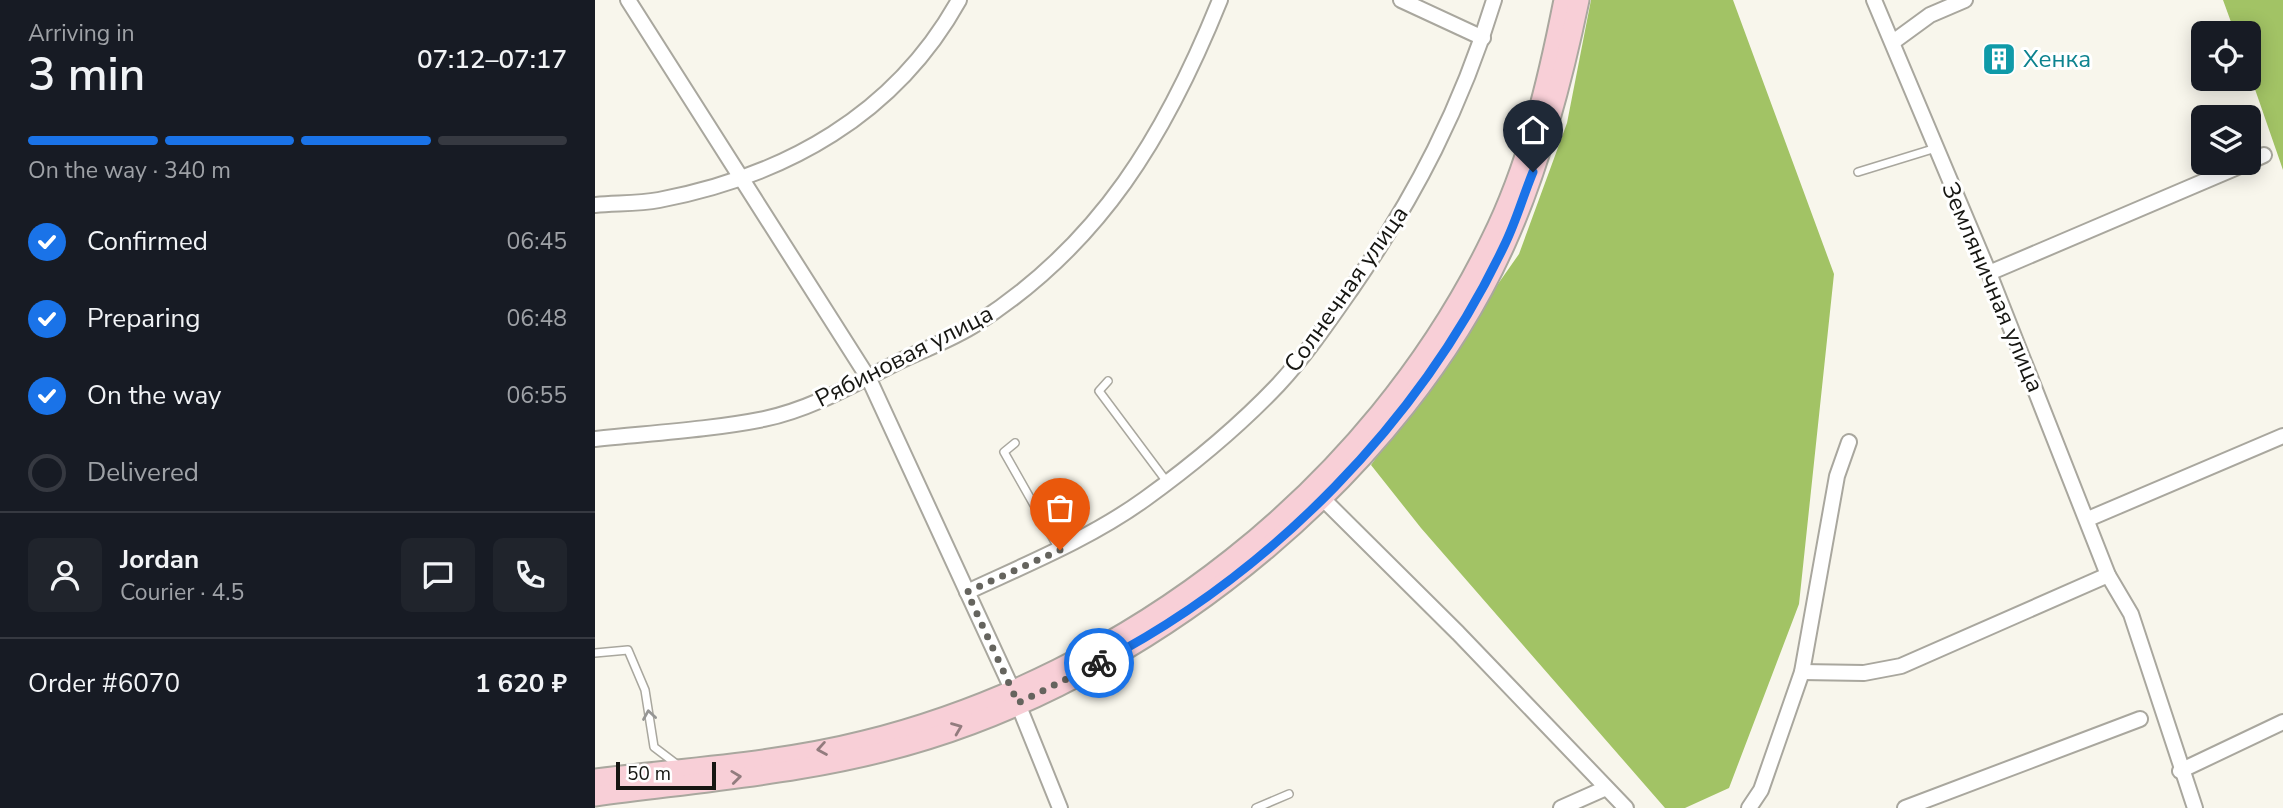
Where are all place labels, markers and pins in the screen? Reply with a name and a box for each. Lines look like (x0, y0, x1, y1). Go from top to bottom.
building icon: Хенка (1980, 40, 2018, 78)
place label: Хенка (2023, 43, 2091, 75)
pin (1503, 100, 1563, 172)
pin (1030, 478, 1090, 550)

